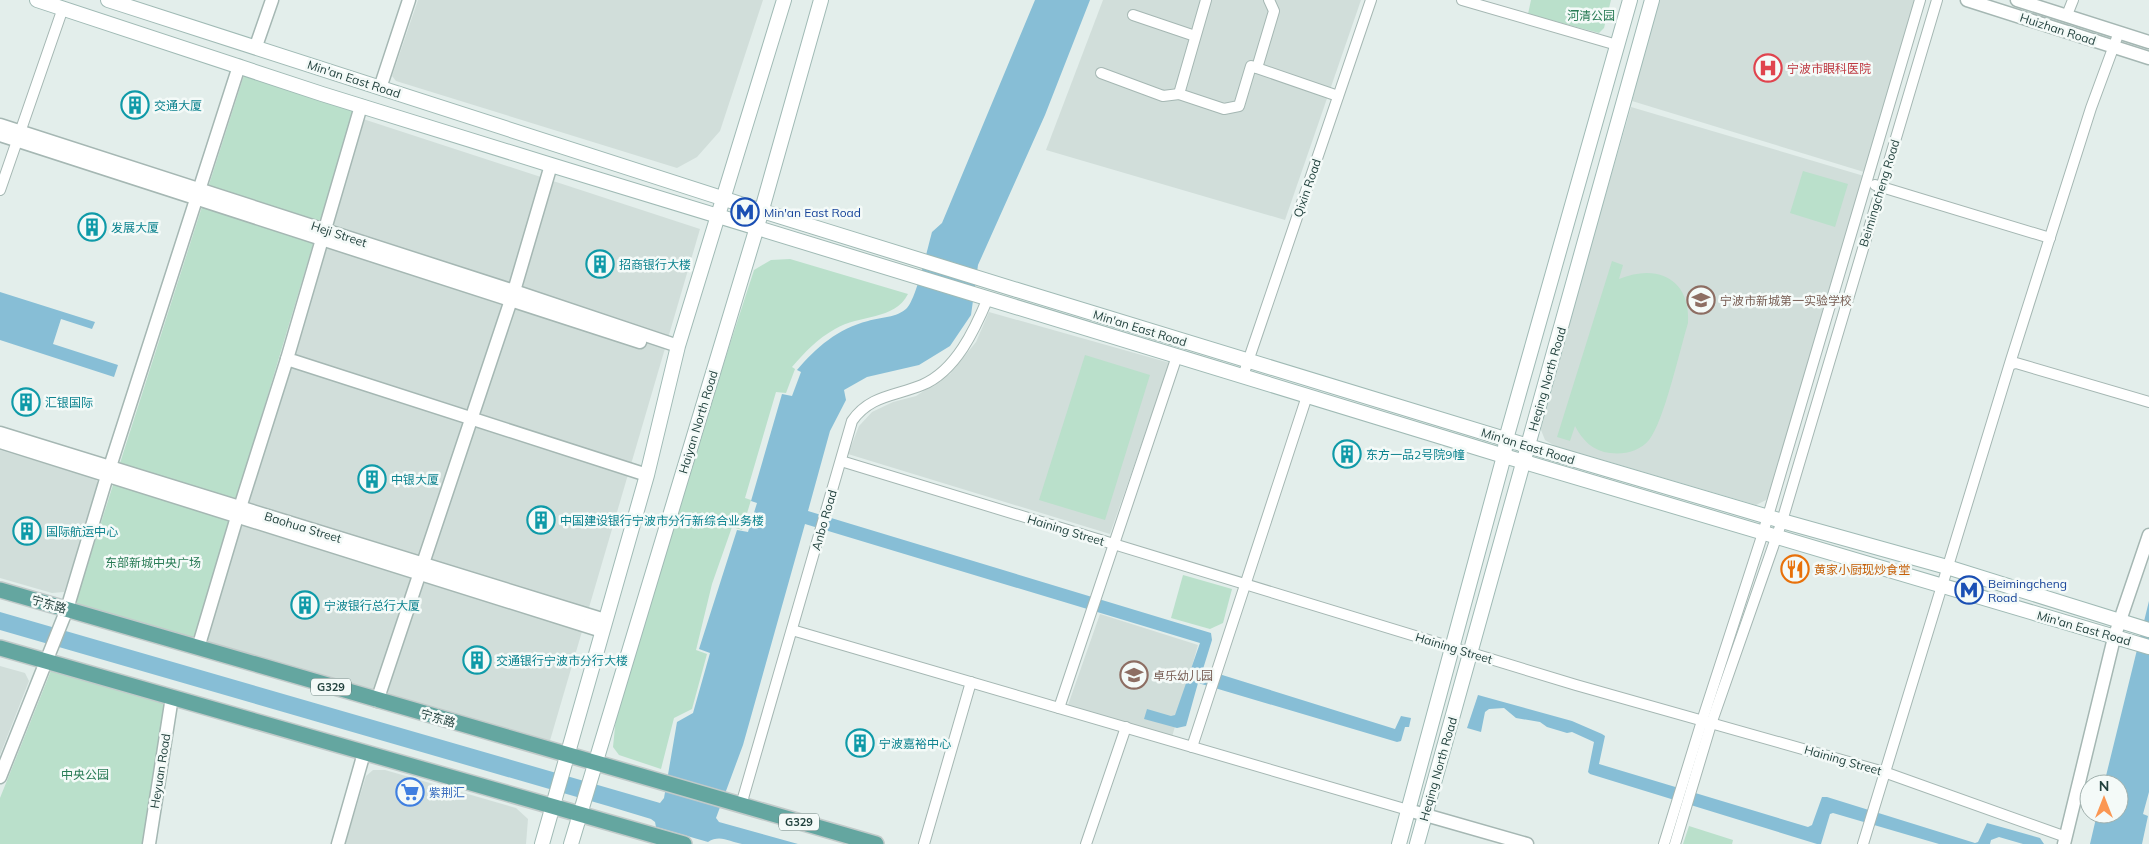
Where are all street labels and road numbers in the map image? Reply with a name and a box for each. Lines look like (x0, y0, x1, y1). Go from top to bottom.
street label: Huizhan Road (2018, 10, 2098, 48)
street label: Min'an East Road (306, 57, 402, 101)
street label: Beimingcheng Road (1856, 137, 1902, 249)
street label: Qixin Road (1290, 157, 1324, 219)
street label: Heji Street (309, 218, 369, 250)
street label: Min'an East Road (1091, 307, 1189, 349)
street label: Heqing North Road (1525, 325, 1569, 433)
street label: Haiyan North Road (675, 369, 721, 475)
street label: Min'an East Road (1479, 425, 1577, 467)
street label: Anbo Road (808, 488, 840, 552)
street label: Baohua Street (263, 508, 343, 546)
street label: Haining Street (1026, 511, 1106, 549)
street label: 宁东路 (30, 592, 68, 616)
street label: Min'an East Road (2035, 607, 2133, 649)
street label: Haining Street (1414, 629, 1494, 667)
road number: G329 (311, 679, 351, 696)
street label: 宁东路 (419, 706, 457, 730)
street label: Heqing North Road (1416, 715, 1460, 823)
street label: Heyuan Road (147, 732, 173, 810)
street label: Haining Street (1803, 742, 1883, 778)
road number: G329 (779, 814, 819, 830)

